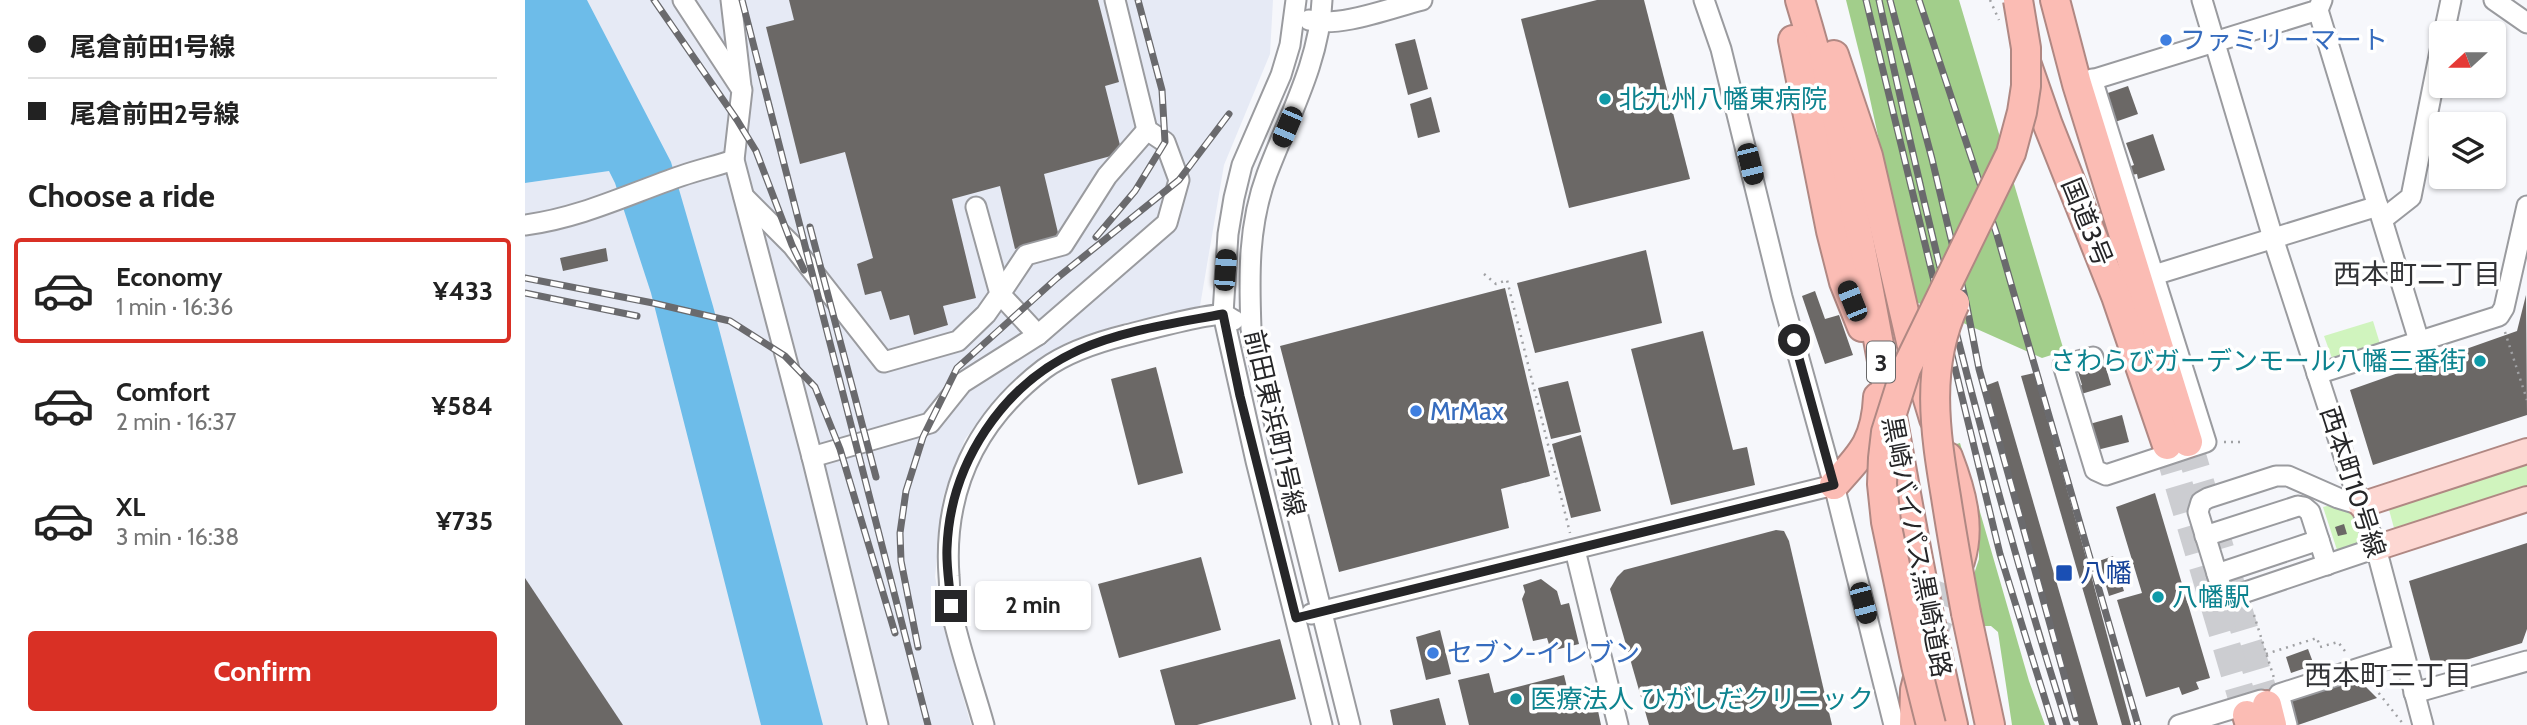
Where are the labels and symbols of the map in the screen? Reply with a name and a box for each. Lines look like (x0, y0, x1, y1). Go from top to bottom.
north arrow (2429, 21, 2506, 98)
place label: ファミリーマート (2180, 24, 2388, 56)
marker: ファミリーマート (2158, 32, 2174, 48)
place label: 北九州八幡東病院 (1619, 83, 1827, 115)
marker: 北九州八幡東病院 (1597, 91, 1613, 107)
car (1270, 104, 1305, 150)
car (1735, 141, 1766, 187)
street label: 国道3号 (2055, 173, 2119, 271)
car (1214, 248, 1237, 292)
district label: 西本町二丁目 (2333, 257, 2501, 291)
car (1835, 278, 1870, 324)
route start (1778, 324, 1810, 356)
street label: 前田東浜町1号線 (1238, 327, 1312, 519)
road number: 3 (1867, 342, 1895, 382)
place label: さわらびガーデンモール八幡三番街 (2050, 345, 2466, 377)
marker: さわらびガーデンモール八幡三番街 (2472, 353, 2488, 369)
place label: MrMax (1430, 395, 1505, 427)
marker: MrMax (1408, 403, 1424, 419)
street label: 西本町10号線 (2314, 403, 2392, 561)
street label: 黒崎バイパス;黒崎道路 (1876, 414, 1958, 680)
place label: 八幡 (2080, 557, 2132, 589)
marker: 八幡 (2054, 563, 2074, 583)
car (1848, 580, 1879, 626)
place label: 八幡駅 (2172, 581, 2250, 613)
callout: 2 min (975, 582, 1091, 630)
marker: 八幡駅 (2150, 589, 2166, 605)
route end (935, 590, 967, 622)
place label: セブン-イレブン (1447, 637, 1640, 669)
marker: セブン-イレブン (1425, 645, 1441, 661)
district label: 西本町三丁目 (2304, 658, 2472, 692)
place label: 医療法人 ひがしだクリニック (1530, 683, 1874, 715)
marker: 医療法人 ひがしだクリニック (1508, 691, 1524, 707)

